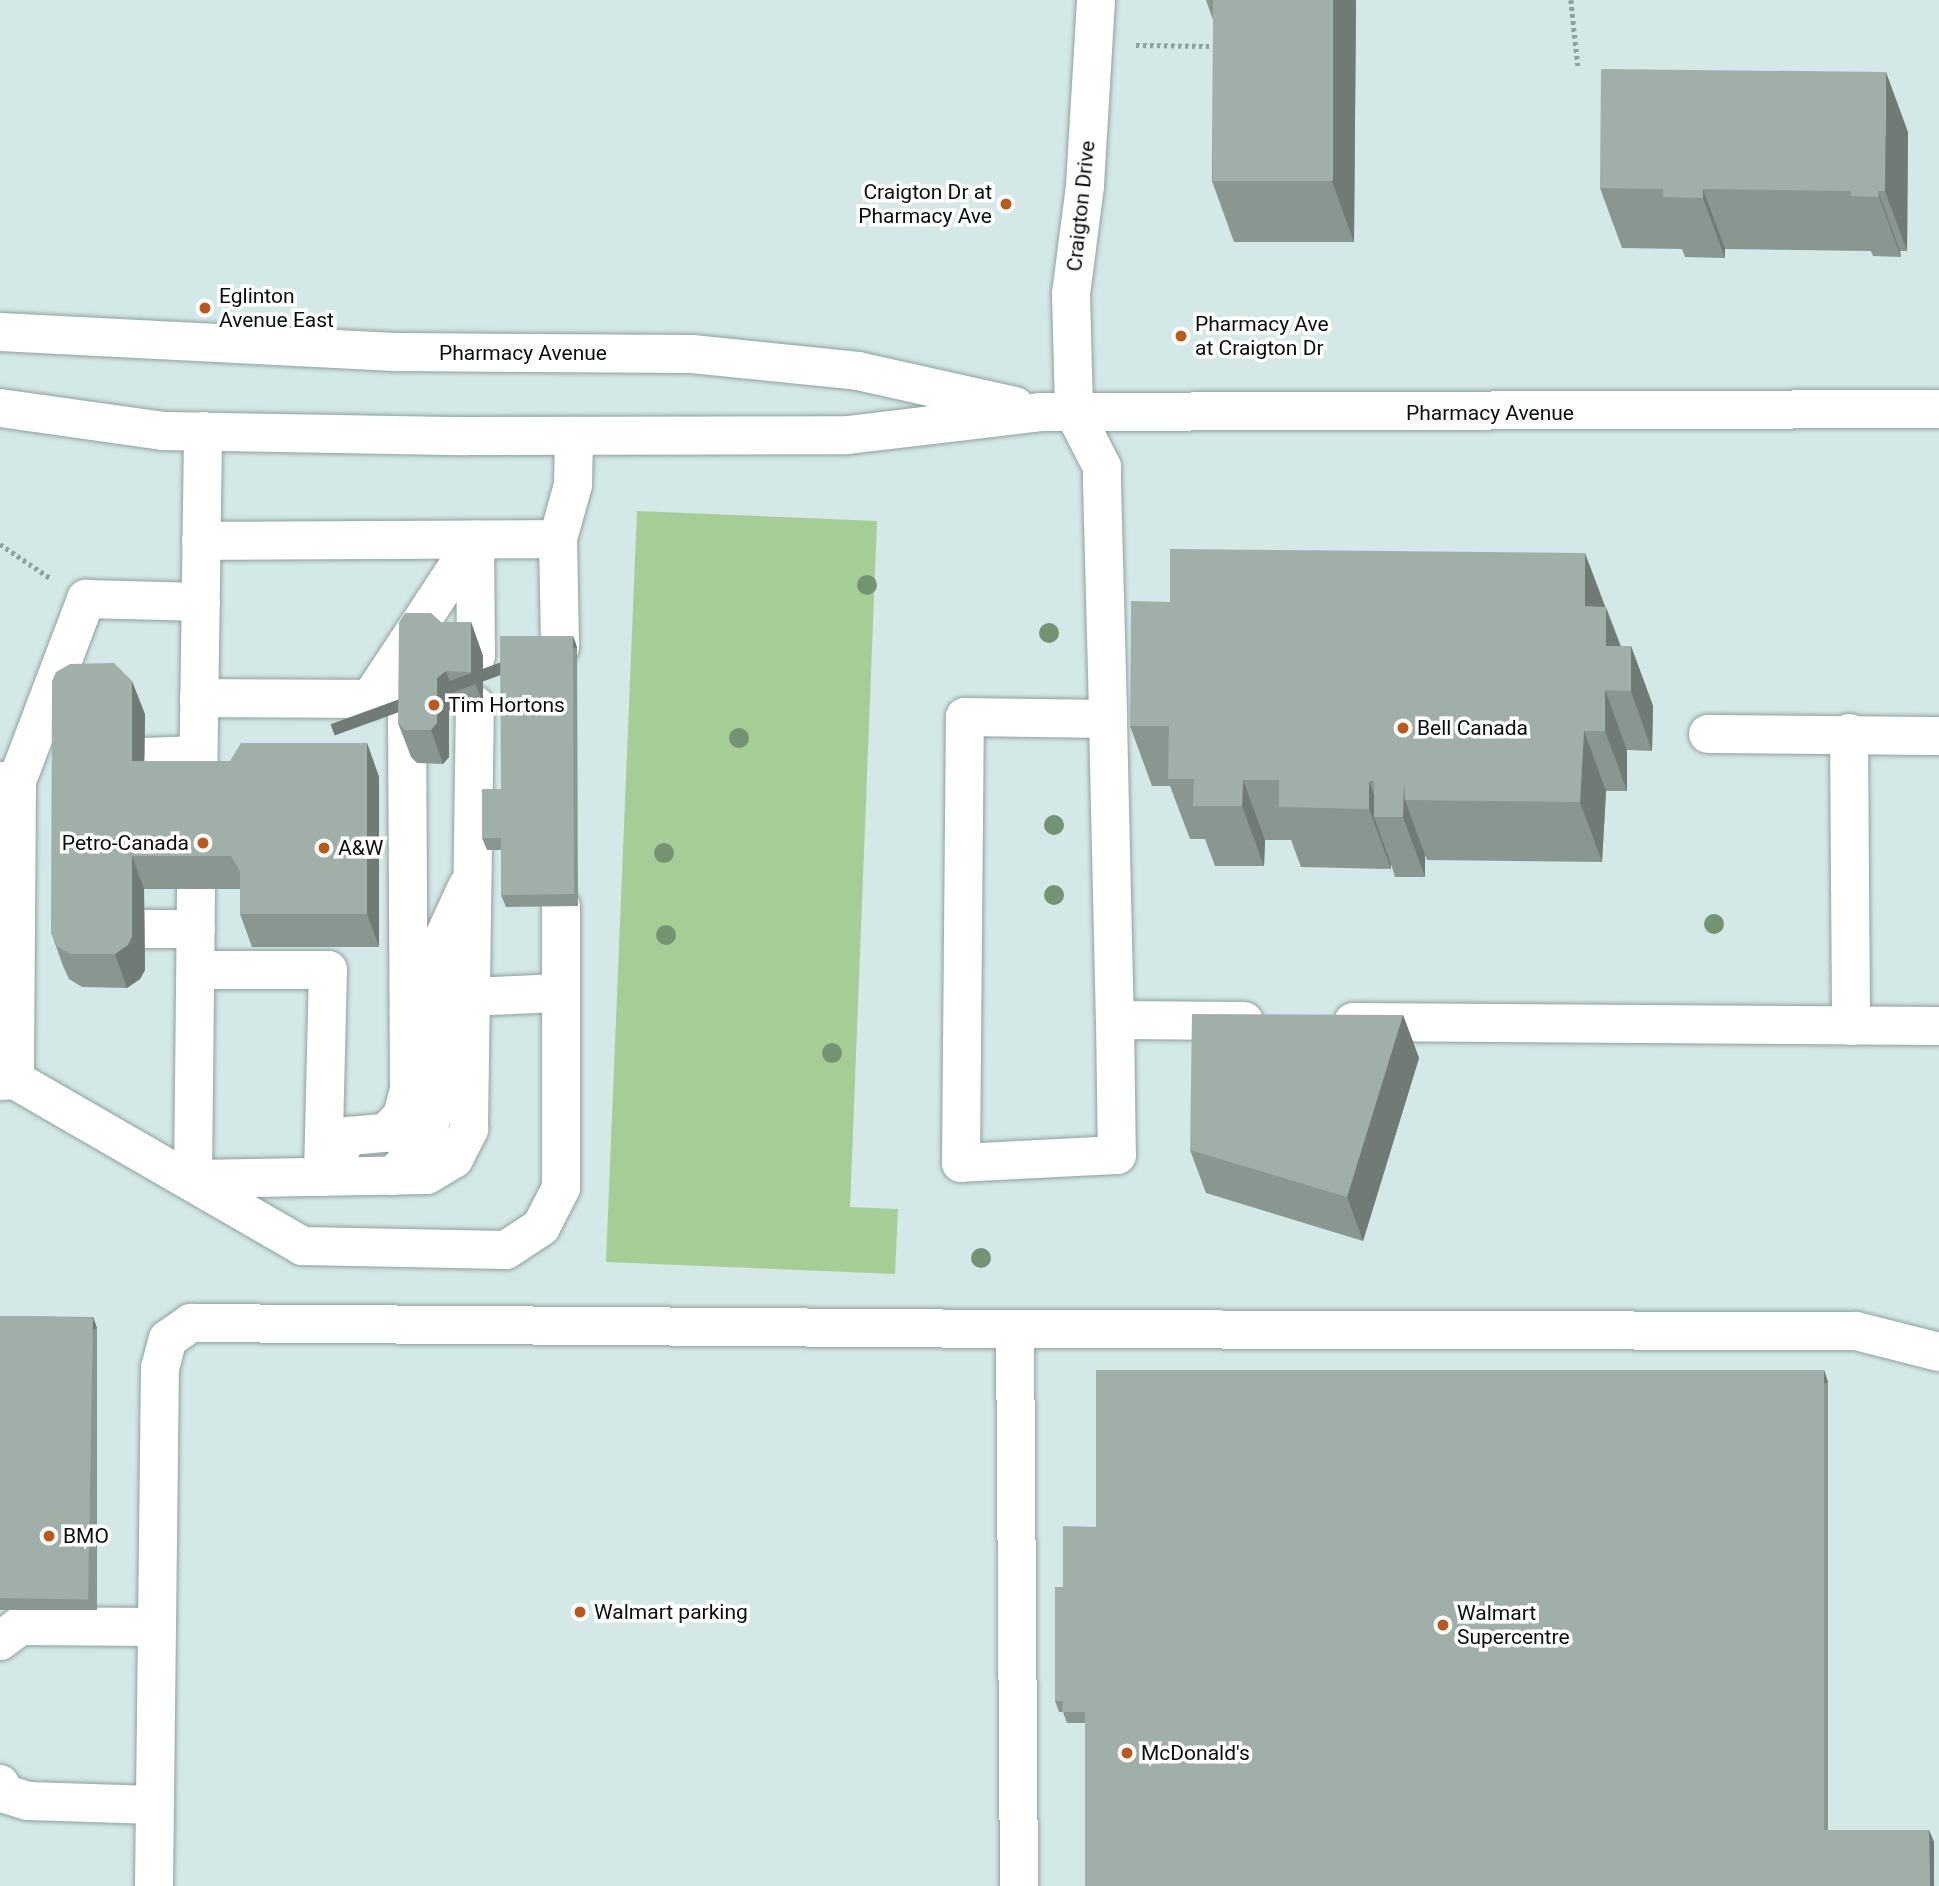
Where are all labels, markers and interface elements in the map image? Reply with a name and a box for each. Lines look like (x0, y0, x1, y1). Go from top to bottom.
street label: Craigton Drive (1062, 139, 1100, 273)
place label: Craigton Dr at Pharmacy Ave (858, 179, 992, 229)
marker: Craigton Dr at Pharmacy Ave (998, 196, 1014, 212)
place label: Eglinton Avenue East (219, 283, 334, 333)
marker: Eglinton Avenue East (197, 300, 213, 316)
place label: Pharmacy Ave at Craigton Dr (1195, 311, 1329, 361)
marker: Pharmacy Ave at Craigton Dr (1173, 328, 1189, 344)
street label: Pharmacy Avenue (439, 340, 607, 366)
street label: Pharmacy Avenue (1406, 400, 1574, 426)
place label: Tim Hortons (448, 692, 565, 718)
marker: Tim Hortons (426, 697, 442, 713)
place label: Bell Canada (1417, 715, 1528, 741)
marker: Bell Canada (1395, 720, 1411, 736)
place label: Petro-Canada (62, 830, 189, 856)
marker: Petro-Canada (195, 835, 211, 851)
place label: A&W (338, 835, 383, 861)
marker: A&W (316, 840, 332, 856)
place label: BMO (63, 1523, 109, 1549)
marker: BMO (41, 1528, 57, 1544)
place label: Walmart parking (594, 1599, 748, 1625)
place label: Walmart Supercentre (1457, 1600, 1570, 1650)
marker: Walmart parking (572, 1604, 588, 1620)
marker: Walmart Supercentre (1435, 1617, 1451, 1633)
place label: McDonald's (1141, 1740, 1250, 1766)
marker: McDonald's (1119, 1745, 1135, 1761)

